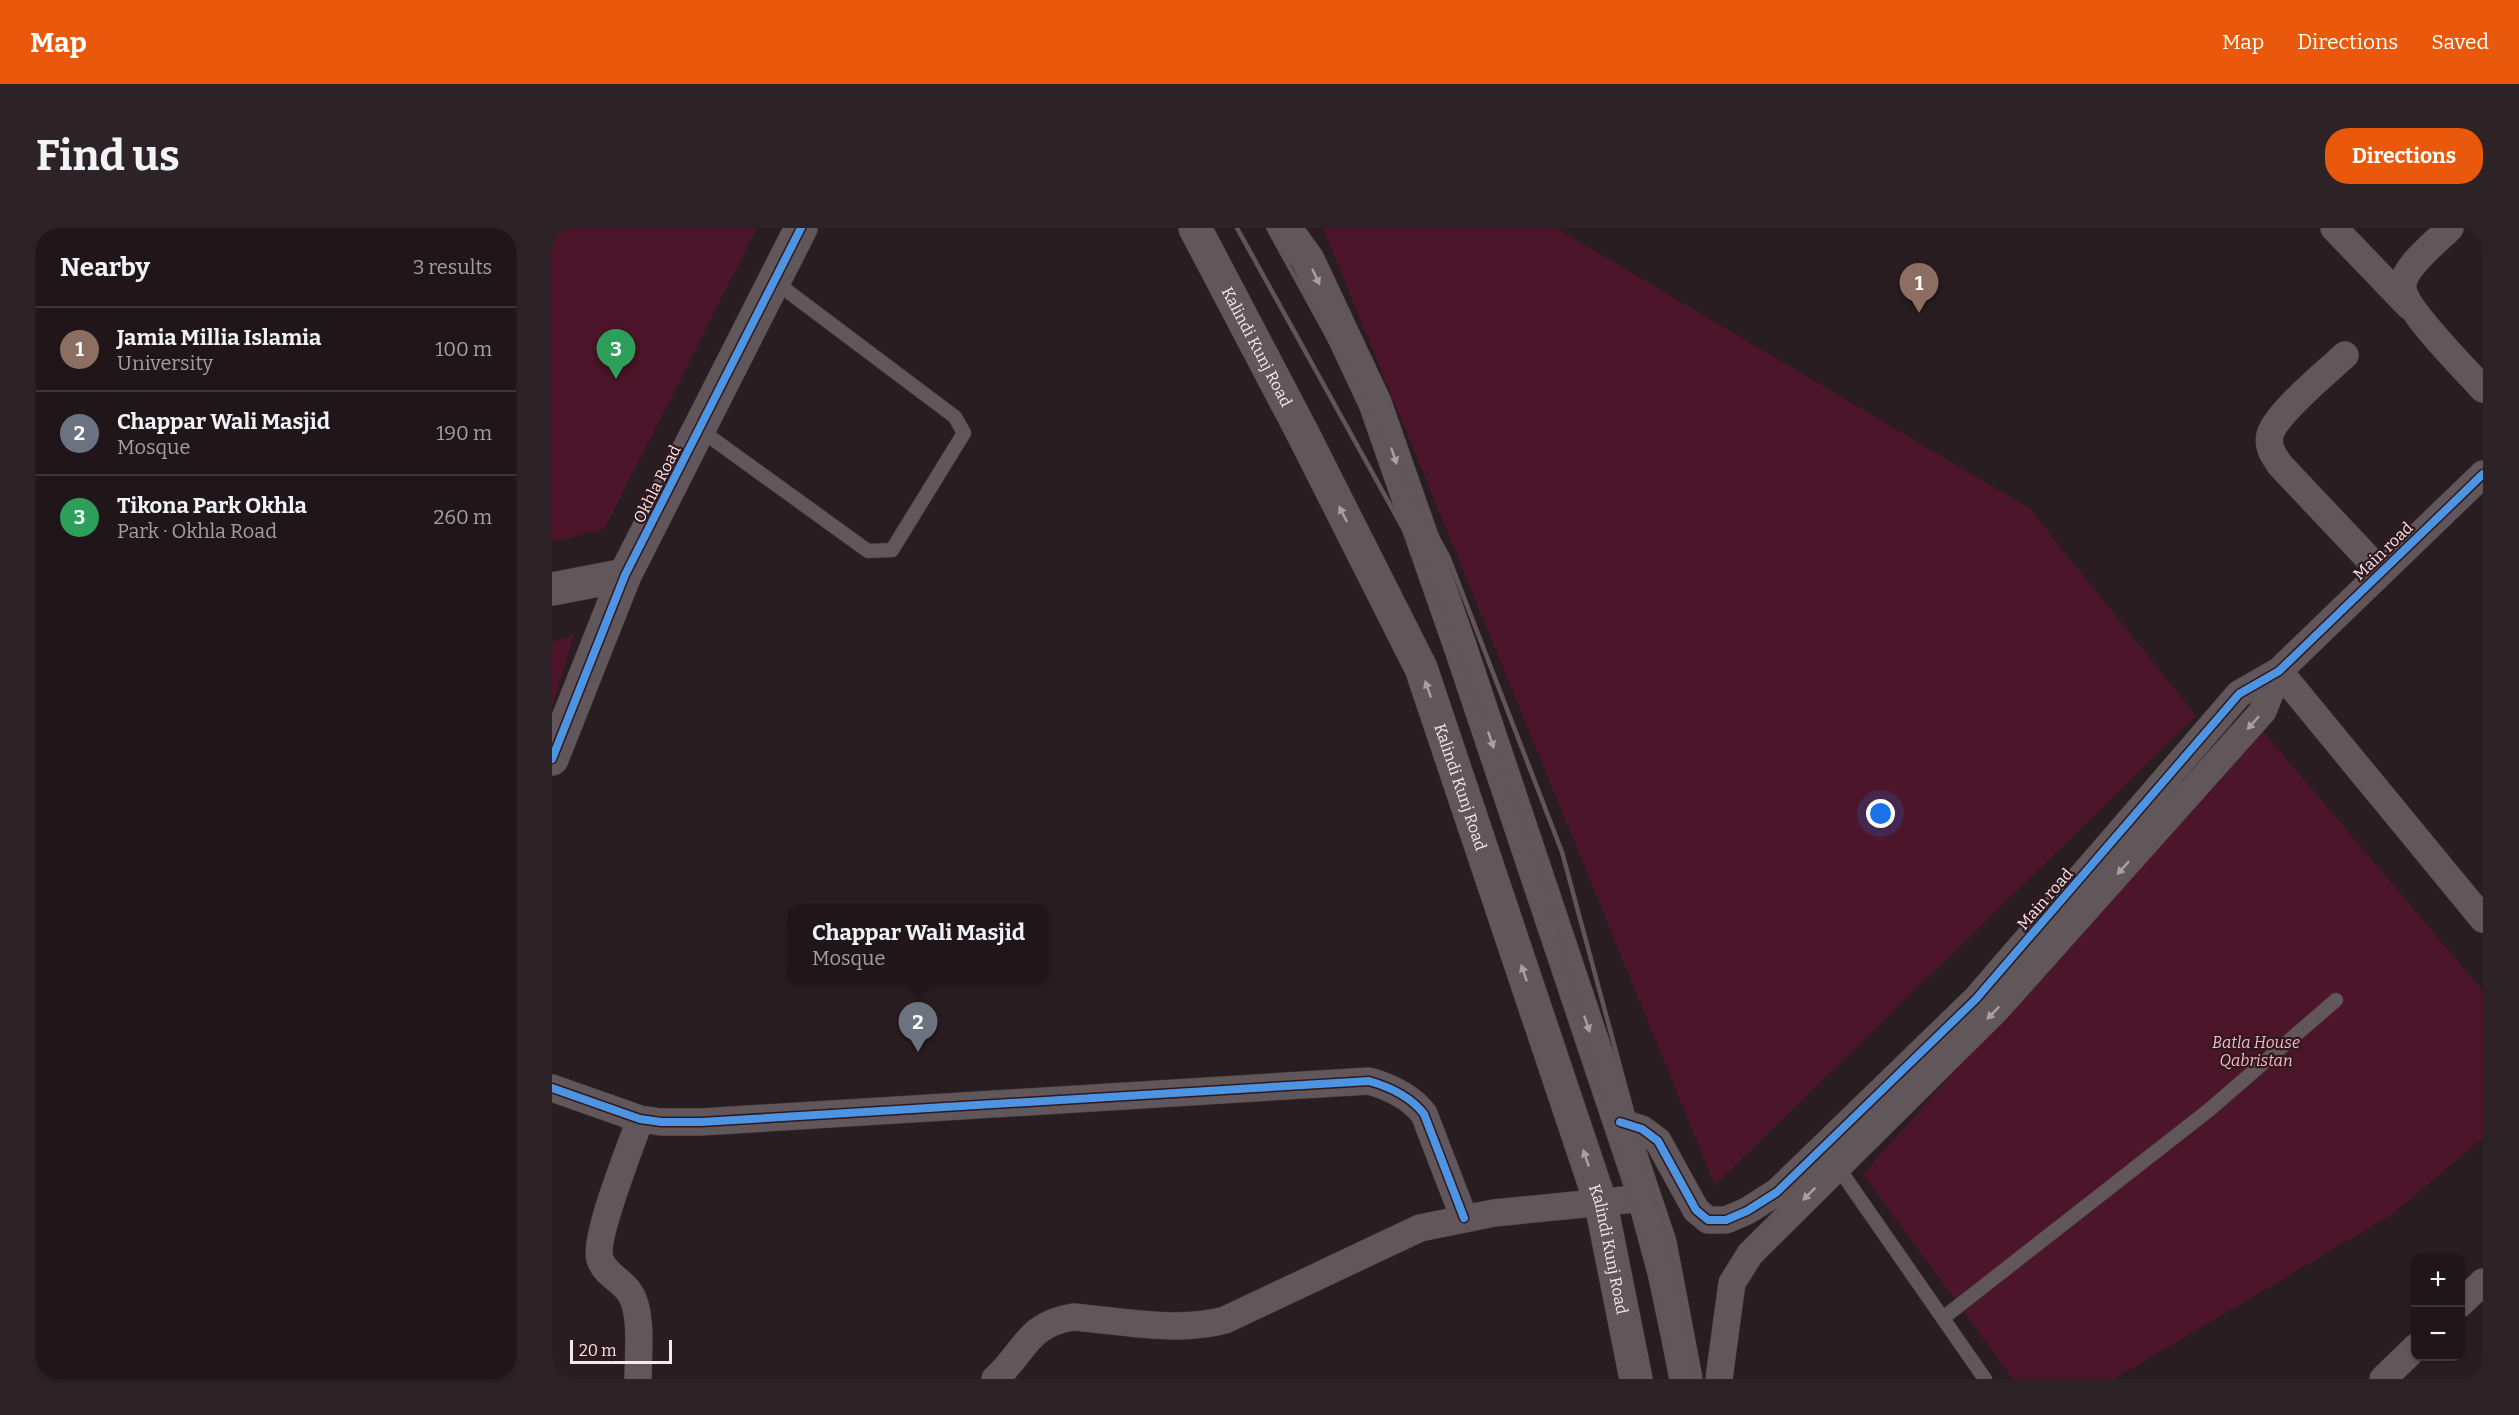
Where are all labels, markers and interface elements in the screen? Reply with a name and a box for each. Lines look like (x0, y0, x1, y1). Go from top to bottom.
text: Map (30, 26, 87, 59)
text: Map (2222, 29, 2264, 55)
text: Directions (2297, 29, 2398, 55)
text: Saved (2431, 29, 2489, 55)
button: Directions (2325, 128, 2483, 184)
text: Find us (36, 131, 180, 181)
text: Nearby (60, 252, 150, 283)
text: 3 results (413, 255, 492, 279)
pin: 1 (1900, 264, 1938, 313)
one-way arrow (1312, 269, 1321, 286)
street label: Kalindi Kunj Road (1218, 284, 1297, 410)
text: Jamia Millia Islamia (117, 324, 321, 351)
pin: 3 (596, 330, 636, 379)
text: 1 (75, 337, 84, 361)
text: 100 m (435, 337, 492, 361)
text: University (117, 351, 213, 375)
text: Chappar Wali Masjid (117, 408, 330, 435)
text: 2 (74, 421, 85, 445)
text: 190 m (436, 421, 492, 445)
text: Mosque (117, 435, 190, 459)
street label: Okhla Road (629, 442, 685, 526)
one-way arrow (1389, 447, 1399, 465)
text: Tikona Park Okhla (117, 492, 307, 519)
text: 3 (74, 505, 85, 529)
text: 260 m (433, 505, 492, 529)
one-way arrow (1339, 505, 1348, 522)
street label: Main road (2349, 518, 2417, 584)
text: Park · Okhla Road (117, 519, 277, 543)
one-way arrow (1423, 680, 1433, 698)
one-way arrow (2246, 715, 2260, 730)
street label: Kalindi Kunj Road (1431, 721, 1491, 853)
one-way arrow (1487, 731, 1497, 749)
your location (1866, 799, 1895, 828)
one-way arrow (2117, 860, 2130, 875)
street label: Main road (2013, 864, 2077, 934)
popup (788, 905, 1049, 983)
text: Chappar Wali Masjid (812, 919, 1025, 946)
text: Mosque (812, 946, 885, 970)
one-way arrow (1519, 964, 1528, 982)
pin: 2 (898, 1002, 938, 1052)
one-way arrow (1986, 1005, 2000, 1019)
one-way arrow (1582, 1015, 1592, 1033)
park label: Batla House Qabristan (2212, 1033, 2300, 1070)
one-way arrow (1581, 1149, 1590, 1167)
street label: Kalindi Kunj Road (1586, 1182, 1632, 1316)
one-way arrow (1802, 1187, 1816, 1202)
map controls (2411, 1253, 2465, 1361)
button: + (2411, 1253, 2465, 1307)
button: − (2411, 1307, 2465, 1361)
scale bar (570, 1337, 672, 1364)
text: 20 m (579, 1341, 616, 1360)

